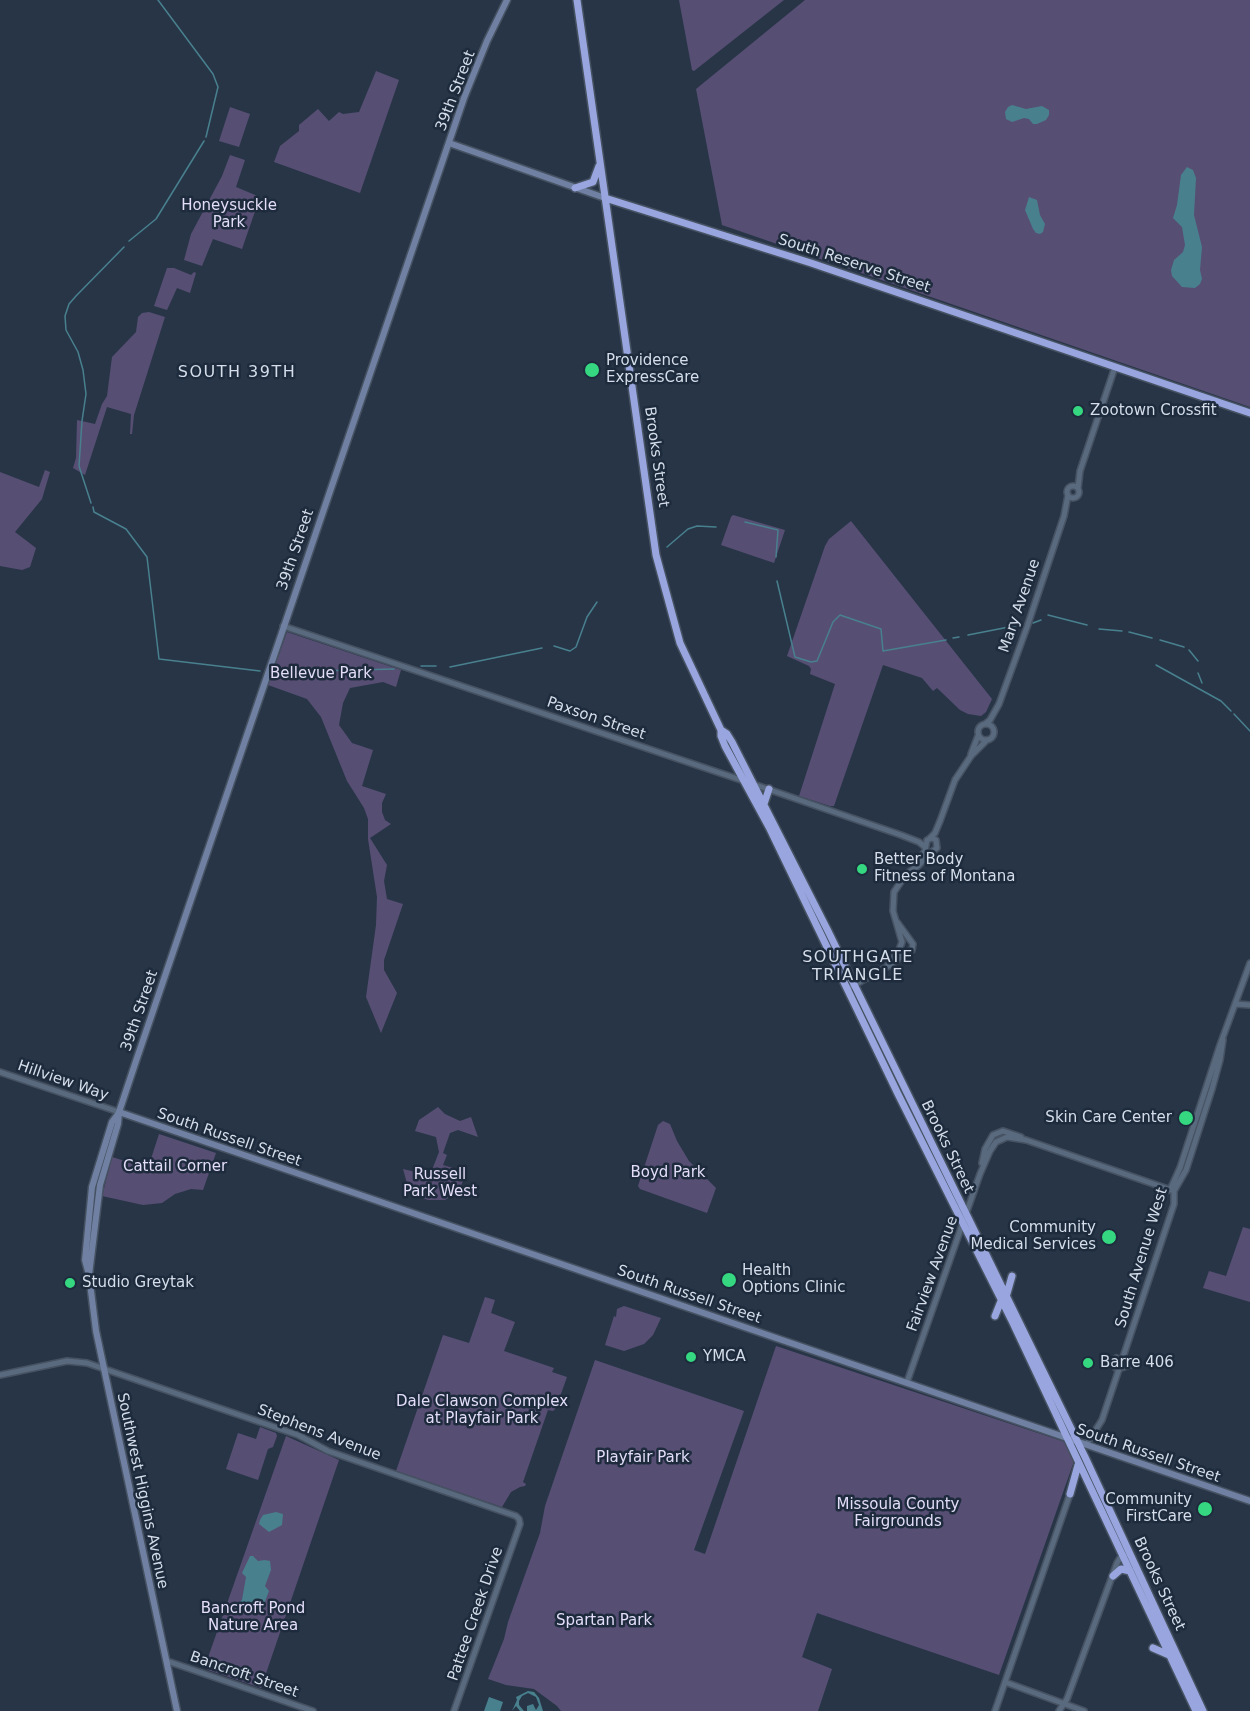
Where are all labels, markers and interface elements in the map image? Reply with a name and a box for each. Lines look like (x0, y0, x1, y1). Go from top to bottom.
street label: 39th Street (432, 48, 480, 134)
park label: Honeysuckle Park (181, 197, 277, 232)
street label: South Reserve Street (776, 231, 932, 297)
place label: Providence ExpressCare (606, 352, 699, 387)
marker: Providence ExpressCare (583, 361, 601, 379)
district label: SOUTH 39TH (178, 363, 296, 383)
place label: Zootown Crossfit (1090, 402, 1217, 420)
marker: Zootown Crossfit (1071, 404, 1085, 418)
street label: Brooks Street (640, 406, 672, 508)
street label: 39th Street (274, 507, 318, 593)
street label: Mary Avenue (996, 557, 1044, 655)
park label: Bellevue Park (270, 665, 372, 683)
street label: Paxson Street (544, 694, 648, 744)
place label: Better Body Fitness of Montana (874, 851, 1015, 886)
marker: Better Body Fitness of Montana (855, 862, 869, 876)
district label: SOUTHGATE TRIANGLE (802, 948, 914, 986)
street label: 39th Street (118, 968, 162, 1054)
street label: Hillview Way (15, 1057, 111, 1105)
street label: Brooks Street (917, 1098, 977, 1196)
street label: South Russell Street (155, 1105, 303, 1171)
place label: Skin Care Center (1045, 1109, 1172, 1127)
marker: Skin Care Center (1177, 1109, 1195, 1127)
park label: Cattail Corner (123, 1158, 227, 1176)
park label: Boyd Park (630, 1164, 706, 1182)
park label: Russell Park West (403, 1166, 477, 1201)
street label: South Avenue West (1112, 1186, 1172, 1330)
street label: Fairview Avenue (904, 1214, 962, 1334)
place label: Community Medical Services (971, 1219, 1096, 1254)
marker: Community Medical Services (1100, 1228, 1118, 1246)
street label: South Russell Street (615, 1262, 763, 1328)
place label: Health Options Clinic (742, 1262, 845, 1297)
marker: Health Options Clinic (720, 1271, 738, 1289)
place label: Studio Greytak (82, 1274, 194, 1292)
marker: Studio Greytak (63, 1276, 77, 1290)
place label: YMCA (703, 1348, 746, 1366)
marker: YMCA (684, 1350, 698, 1364)
place label: Barre 406 (1100, 1354, 1174, 1372)
marker: Barre 406 (1081, 1356, 1095, 1370)
street label: Southwest Higgins Avenue (112, 1391, 172, 1591)
park label: Dale Clawson Complex at Playfair Park (396, 1393, 568, 1428)
street label: Stephens Avenue (255, 1401, 383, 1465)
street label: South Russell Street (1074, 1421, 1222, 1487)
park label: Playfair Park (596, 1449, 690, 1467)
place label: Community FirstCare (1105, 1491, 1192, 1526)
park label: Missoula County Fairgrounds (837, 1496, 959, 1531)
marker: Community FirstCare (1196, 1500, 1214, 1518)
street label: Brooks Street (1129, 1534, 1189, 1634)
street label: Pattee Creek Drive (445, 1545, 507, 1683)
park label: Bancroft Pond Nature Area (201, 1600, 305, 1635)
park label: Spartan Park (556, 1612, 652, 1630)
street label: Bancroft Street (187, 1648, 301, 1702)

